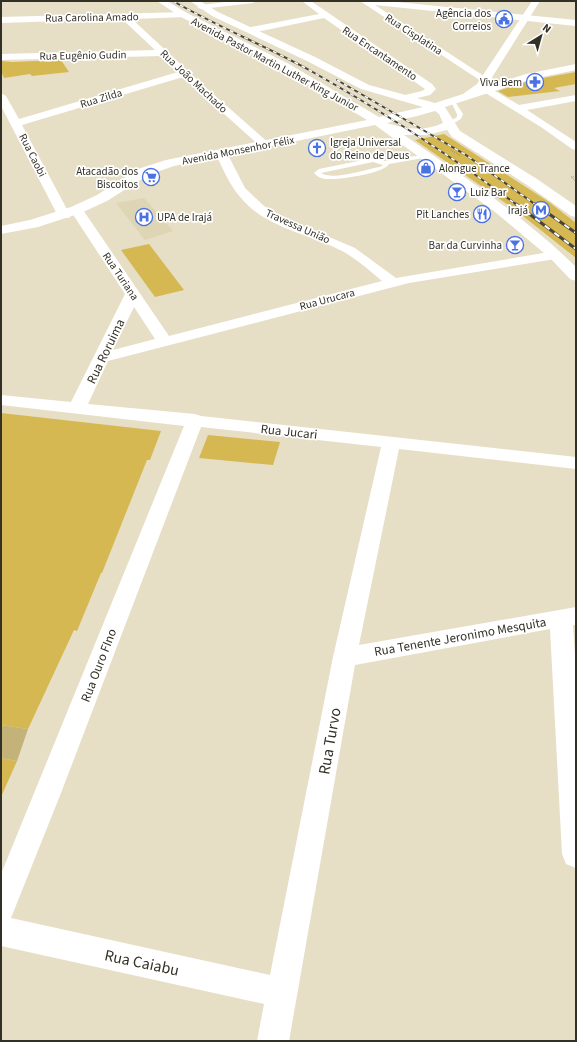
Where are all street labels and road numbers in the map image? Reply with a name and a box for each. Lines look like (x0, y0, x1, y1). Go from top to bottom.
street label: Rua Carolina Amado (45, 9, 139, 26)
street label: Rua Cisplatina (382, 10, 445, 59)
street label: Avenida Pastor Martin Luther King Junior (189, 14, 361, 115)
street label: Rua Encantamento (339, 23, 420, 84)
street label: Rua João Machado (157, 46, 231, 117)
street label: Rua Eugênio Gudin (39, 47, 127, 64)
street label: Rua Zilda (78, 85, 124, 112)
street label: Rua Caobi (15, 131, 50, 179)
street label: Avenida Monsenhor Félix (181, 132, 296, 169)
street label: Travessa União (263, 206, 333, 247)
street label: Rua Turiana (99, 249, 142, 303)
street label: Rua Urucara (298, 285, 356, 314)
street label: Rua Roruima (82, 316, 129, 387)
street label: Rua Jucari (260, 420, 318, 444)
street label: Rua Tenente Jeronimo Mesquita (373, 613, 548, 661)
street label: Rua Ouro FIno (77, 626, 121, 705)
street label: Rua Turvo (313, 706, 347, 776)
street label: Rua Caiabu (102, 944, 181, 982)

